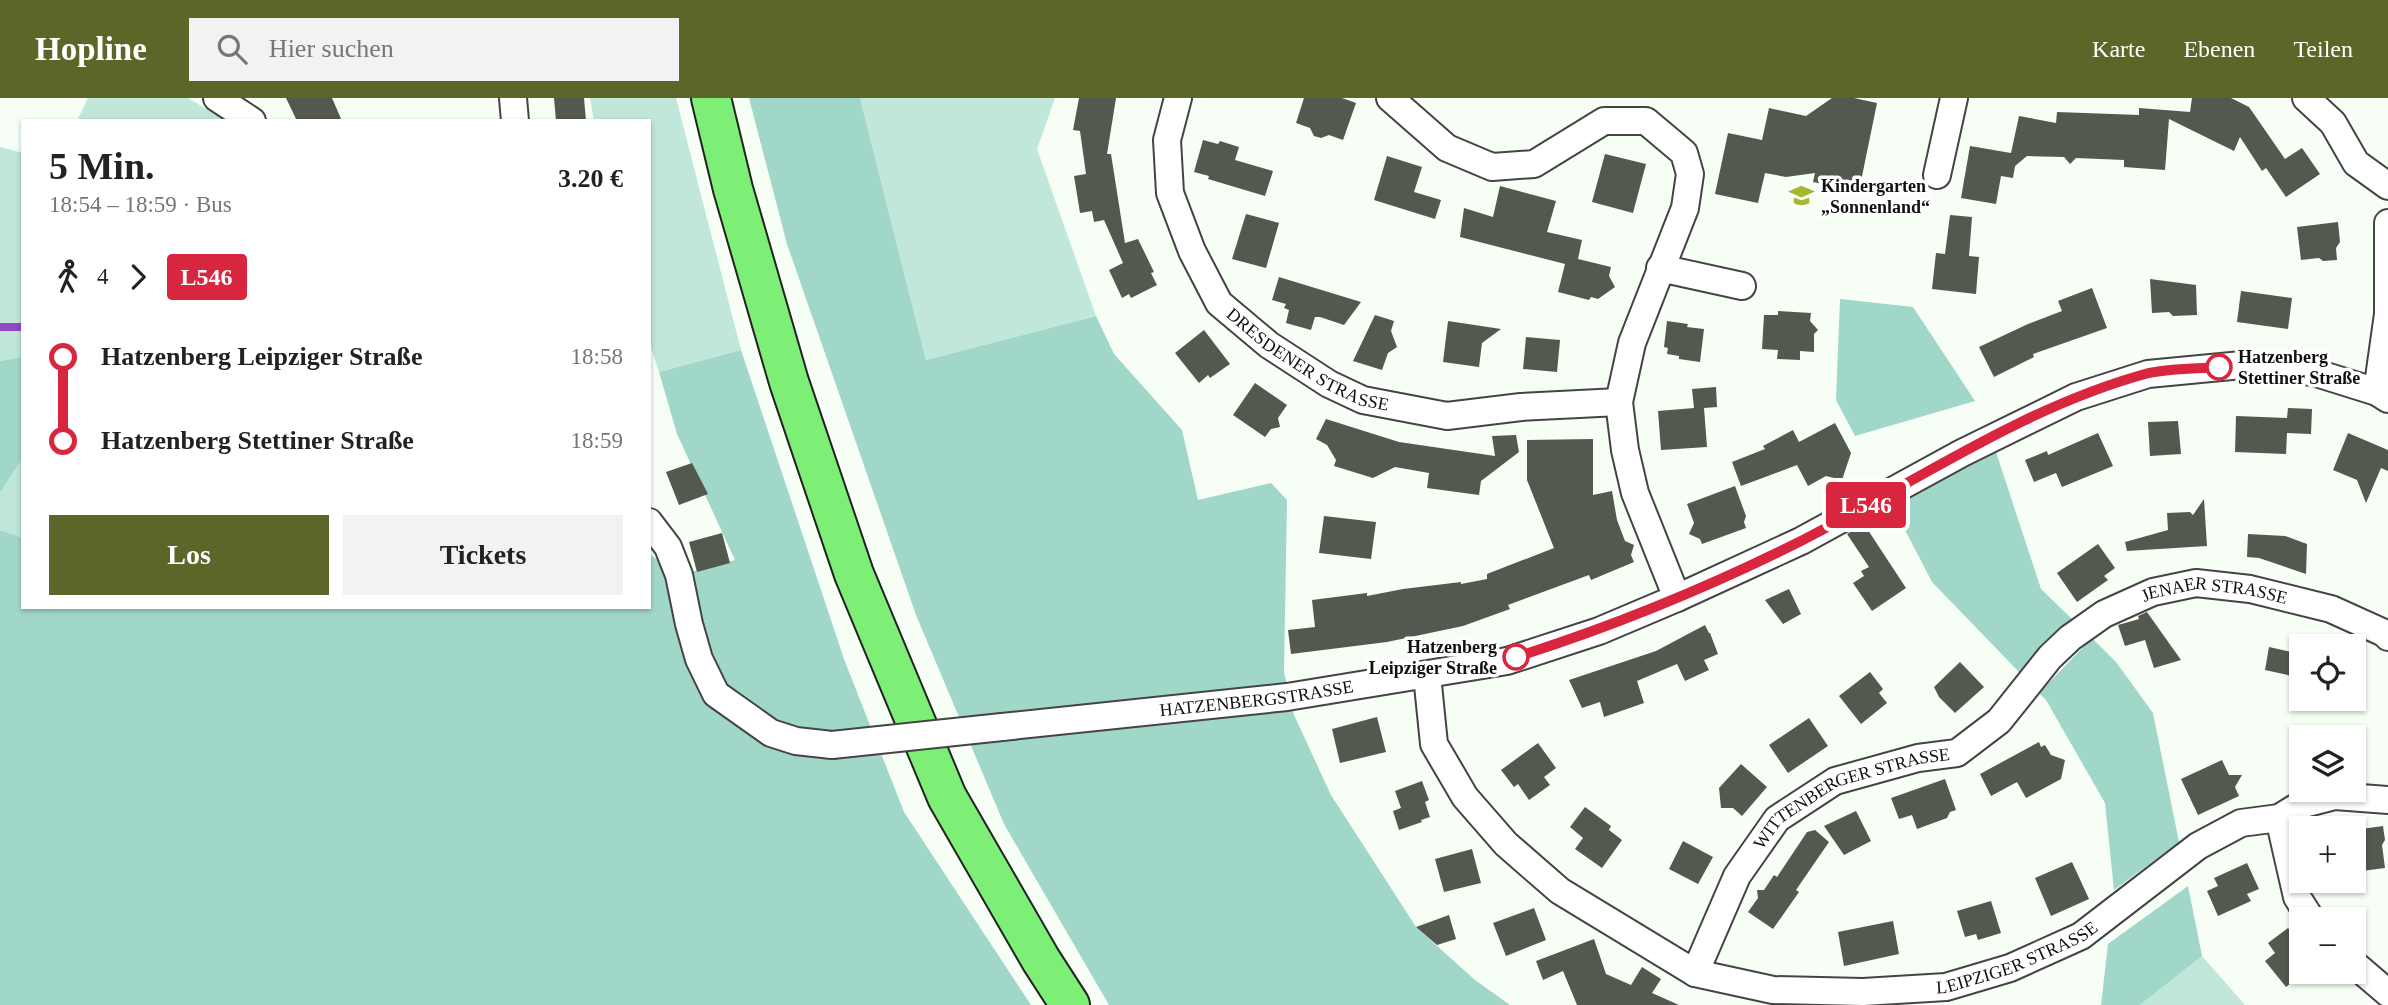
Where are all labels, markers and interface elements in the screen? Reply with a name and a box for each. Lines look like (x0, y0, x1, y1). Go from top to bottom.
search box (189, 18, 679, 81)
icon: search (213, 30, 251, 68)
text: Hopline (35, 31, 147, 67)
text: Hier suchen (269, 34, 394, 63)
text: Karte (2092, 36, 2145, 62)
text: Ebenen (2183, 36, 2255, 62)
text: Teilen (2293, 36, 2353, 62)
text: 5 Min. (49, 145, 155, 187)
text: 3.20 € (558, 164, 623, 193)
place label: Kindergarten „Sonnenland“ (1821, 176, 1930, 217)
school or university icon: Kindergarten „Sonnenland“ (1787, 182, 1815, 210)
text: 18:54 – 18:59 · Bus (49, 192, 232, 217)
icon: walk (49, 258, 87, 296)
icon: forward (119, 258, 157, 296)
text: 4 (97, 264, 109, 289)
text: L546 (181, 264, 233, 290)
street label: DRESDENER STRASSE (1223, 304, 1391, 415)
text: Hatzenberg Leipziger Straße (101, 342, 423, 371)
text: 18:58 (571, 344, 623, 369)
place label: Hatzenberg Stettiner Straße (2238, 347, 2360, 388)
marker: Hatzenberg Stettiner Straße (2206, 354, 2232, 380)
text: Hatzenberg Stettiner Straße (101, 426, 414, 455)
text: 18:59 (571, 428, 623, 453)
line badge: L546 (1817, 482, 1915, 528)
text: L546 (1840, 492, 1892, 518)
button: Los (49, 515, 329, 595)
button: Tickets (343, 515, 623, 595)
street label: JENAER STRASSE (2138, 573, 2290, 608)
map controls (2289, 634, 2366, 984)
button: locate (2289, 634, 2366, 711)
place label: Hatzenberg Leipziger Straße (1369, 637, 1497, 678)
marker: Hatzenberg Leipziger Straße (1503, 644, 1529, 670)
street label: HATZENBERGSTRASSE (1159, 676, 1355, 720)
button: layers (2289, 725, 2366, 802)
street label: WITTENBERGER STRASSE (1749, 744, 1951, 853)
button: + (2289, 816, 2366, 893)
button: − (2289, 907, 2366, 984)
street label: LEIPZIGER STRASSE (1935, 917, 2101, 998)

